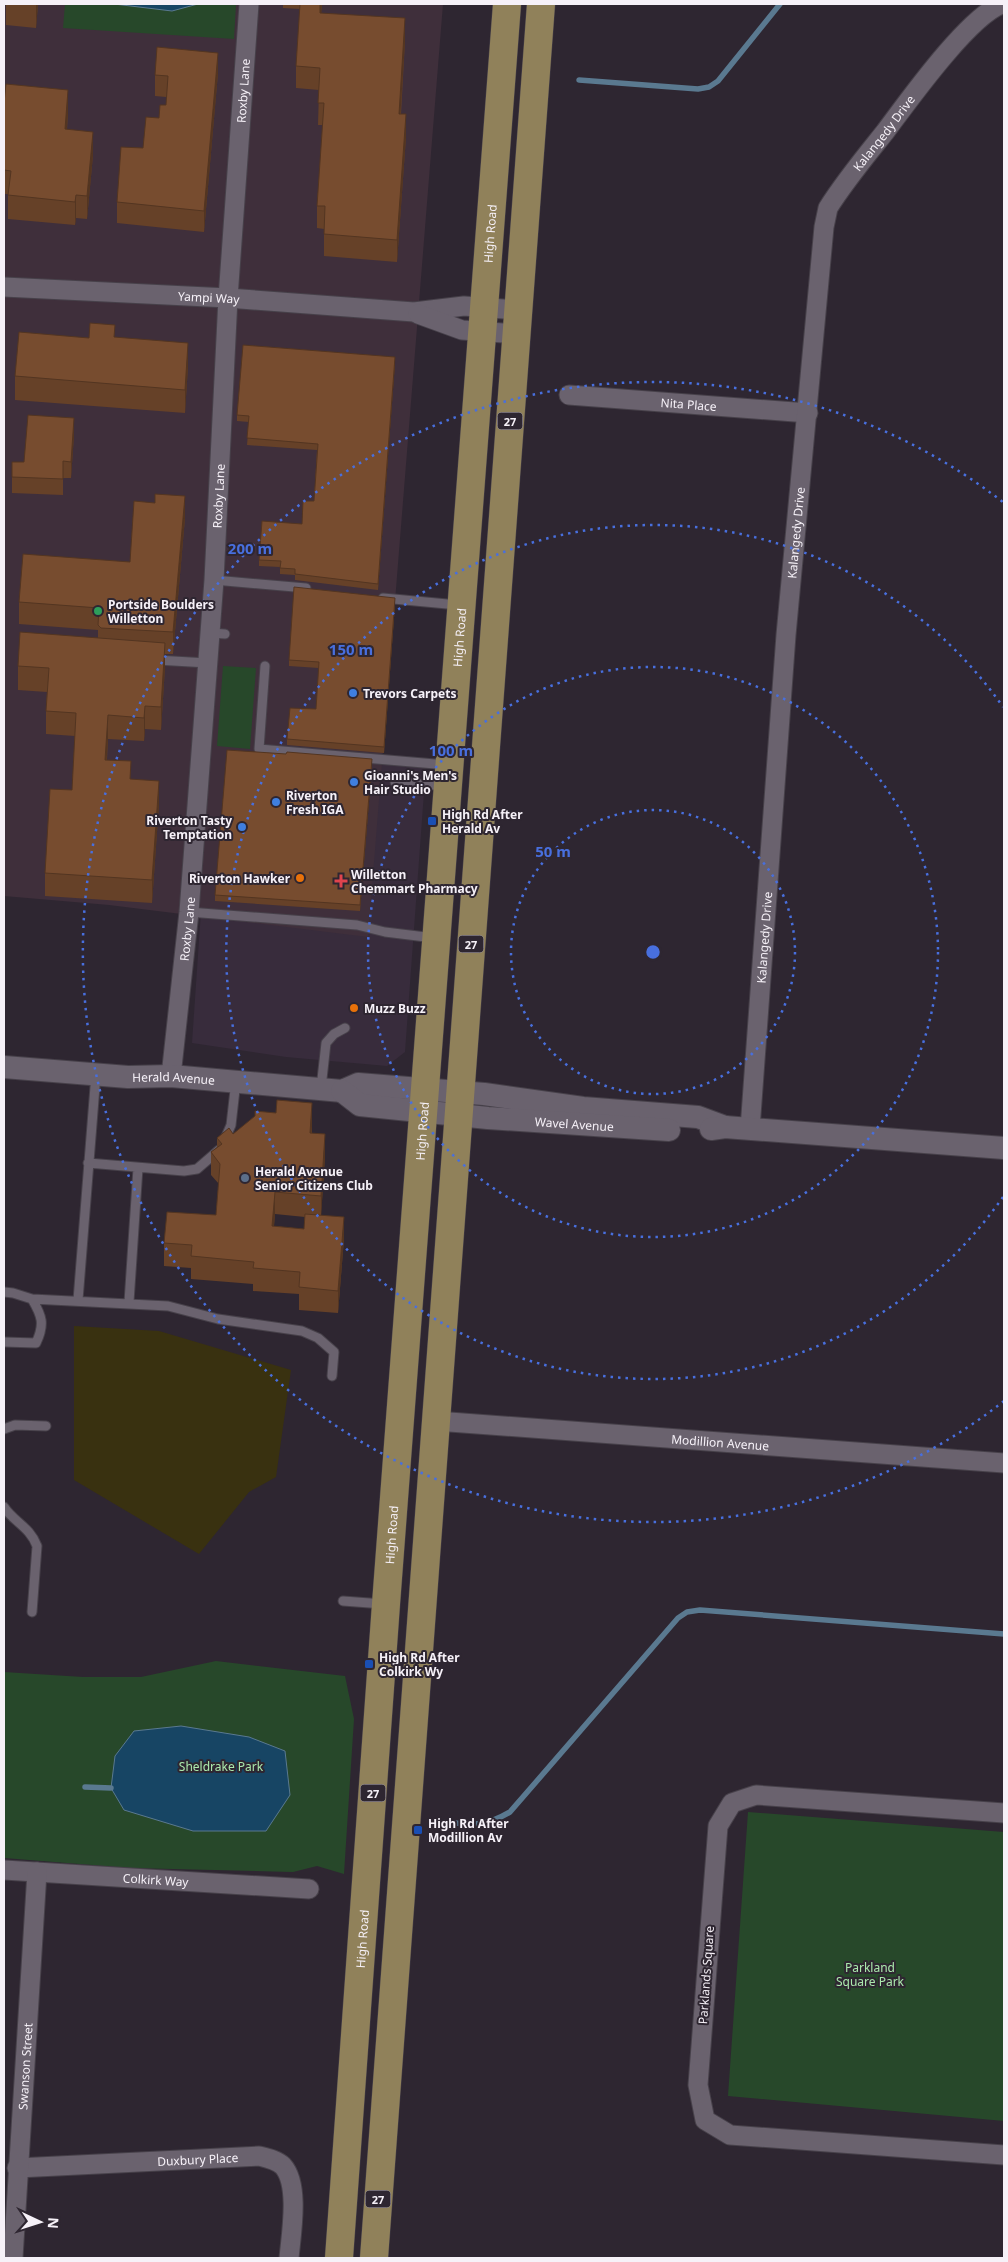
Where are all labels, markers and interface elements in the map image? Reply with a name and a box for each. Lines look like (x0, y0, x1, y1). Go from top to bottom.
street label: Roxby Lane (232, 58, 254, 124)
street label: Kalangedy Drive (849, 91, 918, 174)
street label: High Road (479, 204, 500, 264)
street label: Yampi Way (178, 287, 241, 307)
street label: Nita Place (660, 393, 717, 415)
road number: 27 (498, 412, 522, 430)
street label: Roxby Lane (208, 463, 228, 529)
street label: Kalangedy Drive (783, 486, 808, 579)
text: 200 m (228, 538, 272, 558)
place label: Portside Boulders Willetton (108, 596, 214, 627)
marker: Portside Boulders Willetton (92, 605, 104, 617)
street label: High Road (448, 607, 470, 667)
text: 150 m (329, 639, 373, 659)
place label: Trevors Carpets (363, 685, 456, 702)
marker: Trevors Carpets (347, 687, 359, 699)
text: 100 m (429, 740, 473, 760)
place label: Gioanni's Men's Hair Studio (364, 767, 457, 798)
marker: Gioanni's Men's Hair Studio (348, 776, 360, 788)
place label: Riverton Fresh IGA (286, 787, 344, 818)
marker: Riverton Fresh IGA (270, 796, 282, 808)
place label: High Rd After Herald Av (442, 806, 523, 837)
place label: Riverton Tasty Temptation (146, 812, 232, 843)
marker: High Rd After Herald Av (426, 815, 438, 827)
marker: Riverton Tasty Temptation (236, 821, 248, 833)
text: 50 m (535, 841, 571, 861)
place label: Willetton Chemmart Pharmacy (351, 866, 478, 897)
place label: Riverton Hawker (189, 870, 291, 887)
marker: Riverton Hawker (294, 872, 306, 884)
marker: Willetton Chemmart Pharmacy (335, 875, 347, 887)
street label: Kalangedy Drive (752, 891, 776, 984)
street label: Roxby Lane (175, 896, 199, 962)
road number: 27 (458, 936, 484, 952)
centre of rings (644, 943, 662, 961)
place label: Muzz Buzz (364, 1000, 426, 1017)
marker: Muzz Buzz (348, 1002, 360, 1014)
street label: Herald Avenue (132, 1067, 216, 1088)
street label: High Road (411, 1101, 432, 1161)
street label: Wavel Avenue (534, 1113, 615, 1135)
place label: Herald Avenue Senior Citizens Club (255, 1163, 373, 1194)
marker: Herald Avenue Senior Citizens Club (239, 1172, 251, 1184)
street label: Modillion Avenue (671, 1430, 770, 1454)
street label: High Road (381, 1505, 402, 1565)
place label: High Rd After Colkirk Wy (379, 1649, 460, 1680)
marker: High Rd After Colkirk Wy (363, 1658, 375, 1670)
park label: Sheldrake Park (179, 1758, 264, 1775)
road number: 27 (360, 1785, 386, 1802)
place label: High Rd After Modillion Av (428, 1815, 509, 1846)
marker: High Rd After Modillion Av (412, 1824, 424, 1836)
street label: Colkirk Way (122, 1869, 190, 1890)
street label: High Road (351, 1909, 373, 1969)
street label: Parklands Square (694, 1925, 718, 2025)
park label: Parkland Square Park (836, 1959, 905, 1990)
street label: Swanson Street (14, 2022, 36, 2110)
street label: Duxbury Place (157, 2149, 239, 2170)
road number: 27 (366, 2190, 390, 2208)
north arrow (15, 2197, 65, 2247)
text: N (44, 2217, 63, 2229)

